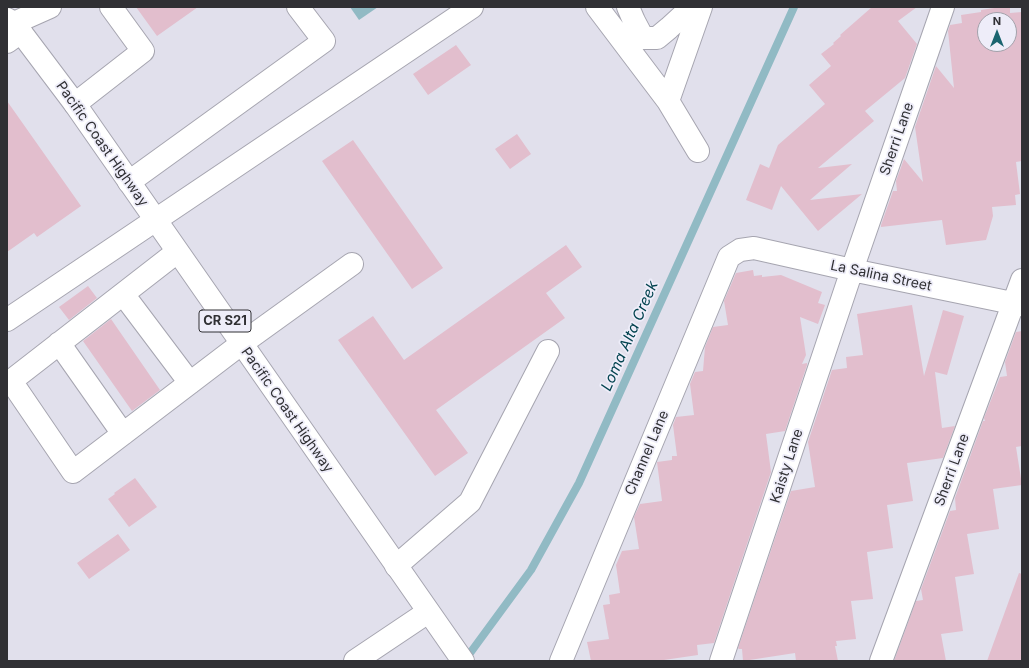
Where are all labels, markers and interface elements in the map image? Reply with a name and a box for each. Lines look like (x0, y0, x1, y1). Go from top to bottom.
north arrow (977, 12, 1017, 52)
text: N (993, 14, 1001, 28)
street label: Pacific Coast Highway (52, 78, 152, 210)
street label: Sherri Lane (877, 100, 917, 178)
street label: La Salina Street (829, 257, 933, 295)
water label: Loma Alta Creek (598, 278, 662, 394)
road number: CR S21 (199, 310, 251, 332)
street label: Pacific Coast Highway (237, 344, 337, 476)
street label: Channel Lane (622, 408, 672, 498)
street label: Kaisty Lane (767, 427, 807, 505)
street label: Sherri Lane (931, 431, 973, 509)

